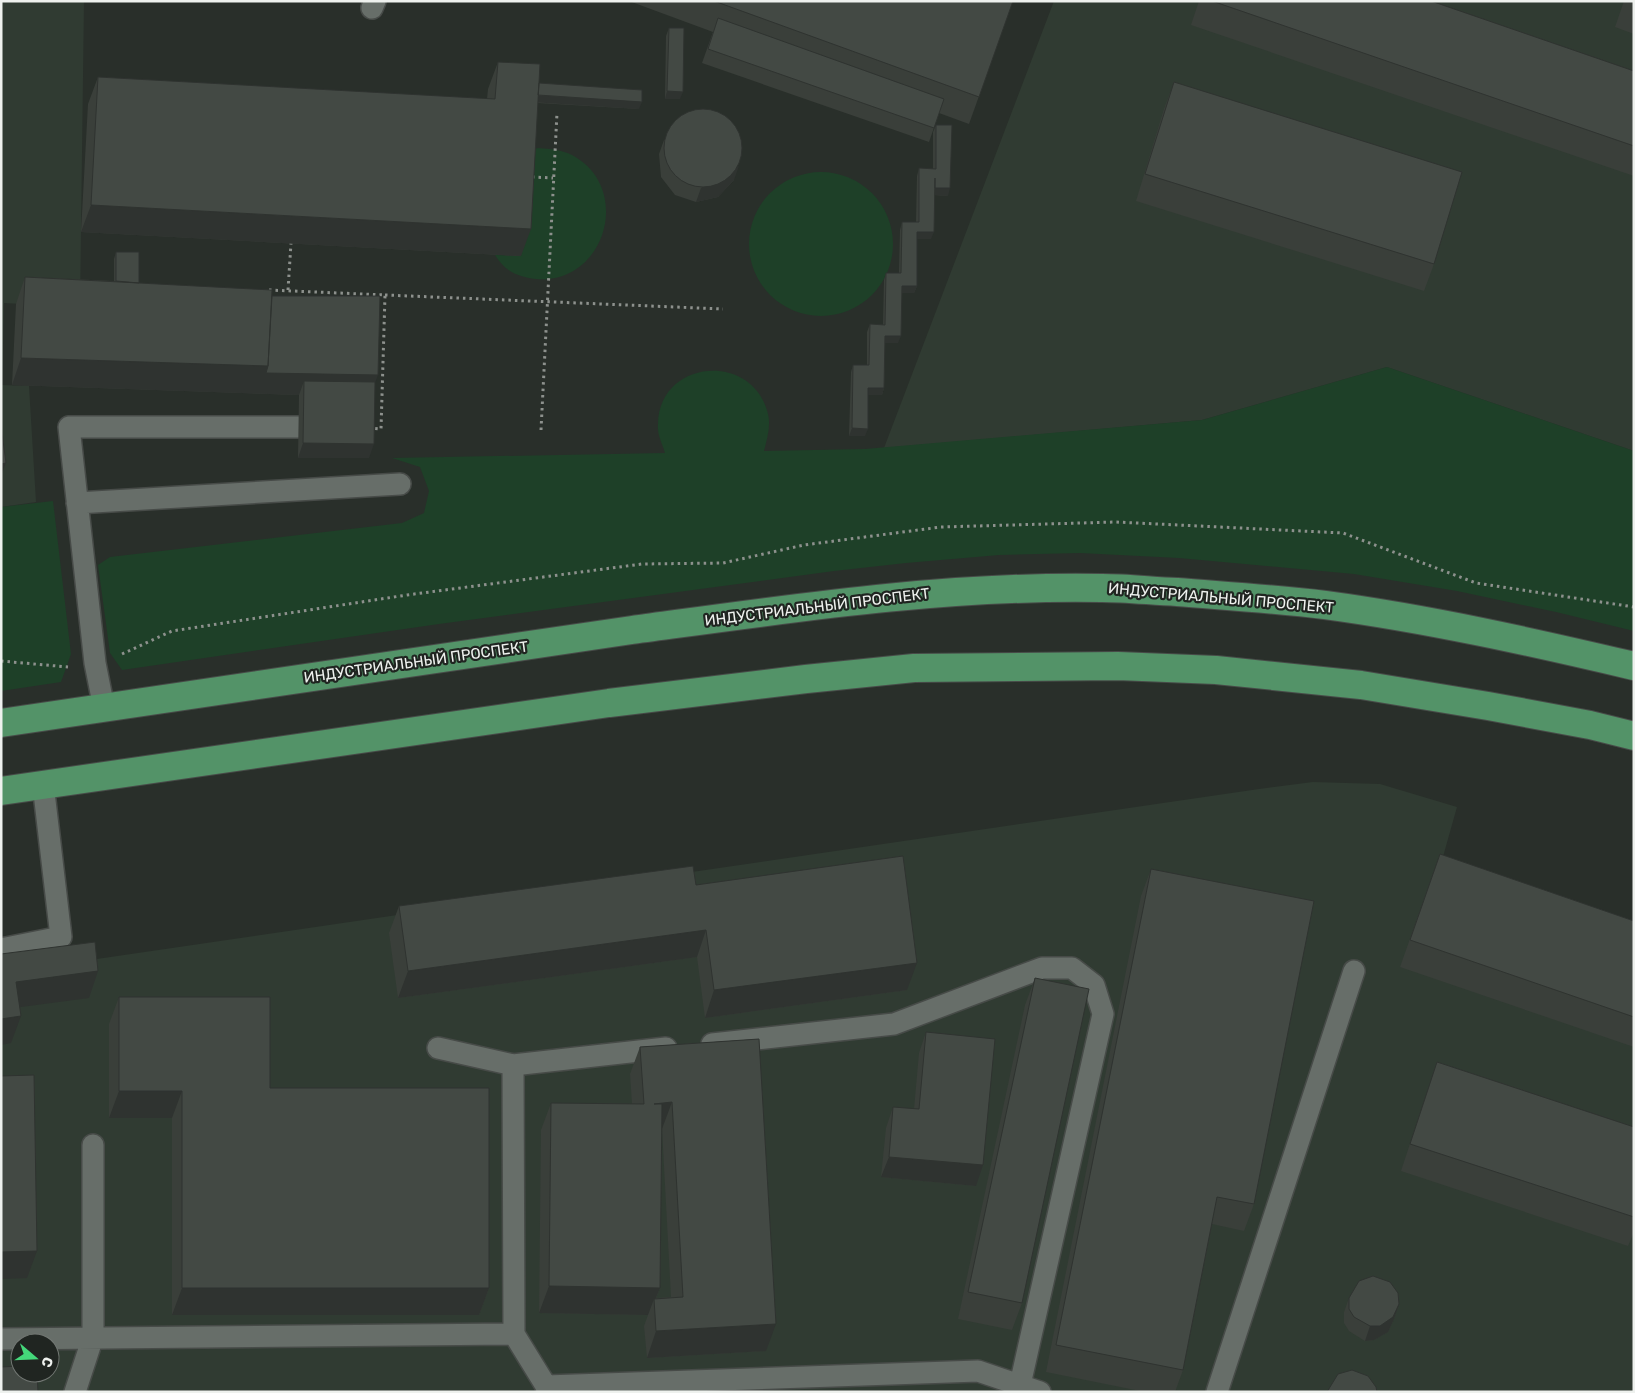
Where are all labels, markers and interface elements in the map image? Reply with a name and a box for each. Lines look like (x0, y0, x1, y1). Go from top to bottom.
street label: ИНДУСТРИАЛЬНЫЙ ПРОСПЕКТ (1107, 579, 1335, 617)
street label: ИНДУСТРИАЛЬНЫЙ ПРОСПЕКТ (703, 584, 931, 630)
street label: ИНДУСТРИАЛЬНЫЙ ПРОСПЕКТ (303, 637, 530, 687)
north arrow (10, 1333, 60, 1383)
text: С (37, 1355, 56, 1370)

